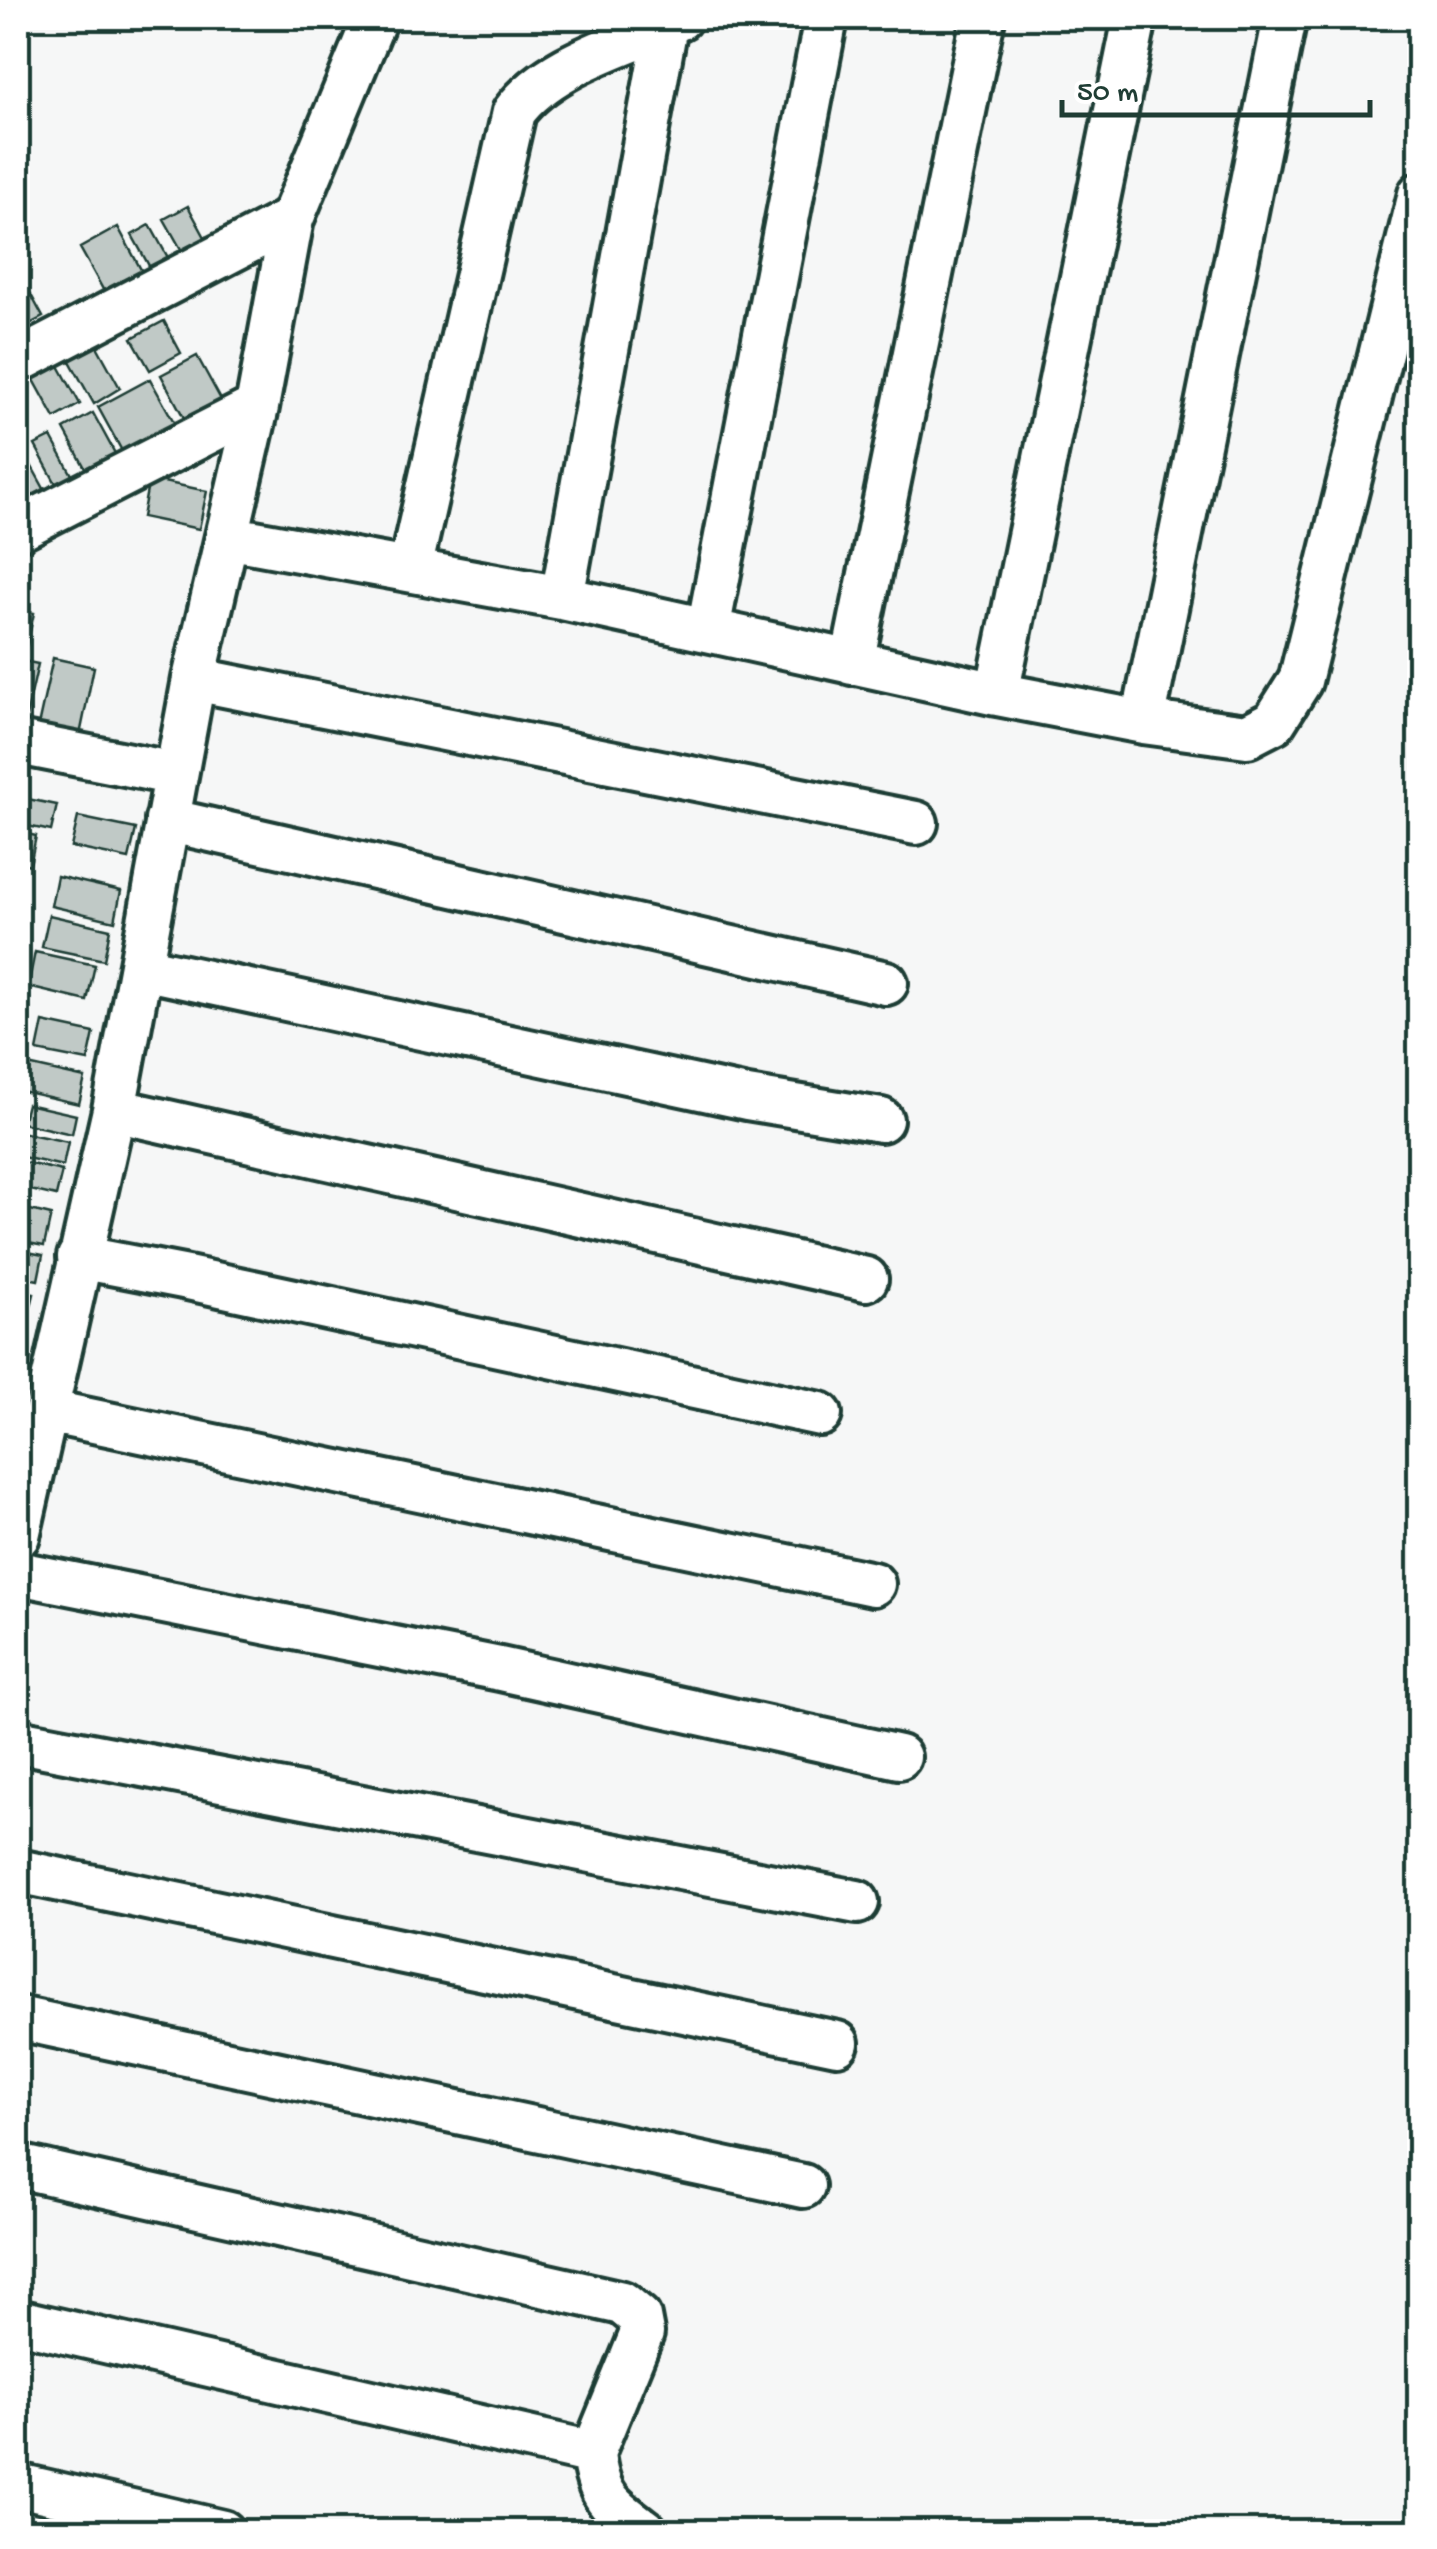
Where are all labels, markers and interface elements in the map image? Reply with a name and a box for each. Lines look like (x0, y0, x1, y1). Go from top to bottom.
scale bar (1062, 55, 1370, 117)
text: 50 m (1077, 77, 1138, 112)

